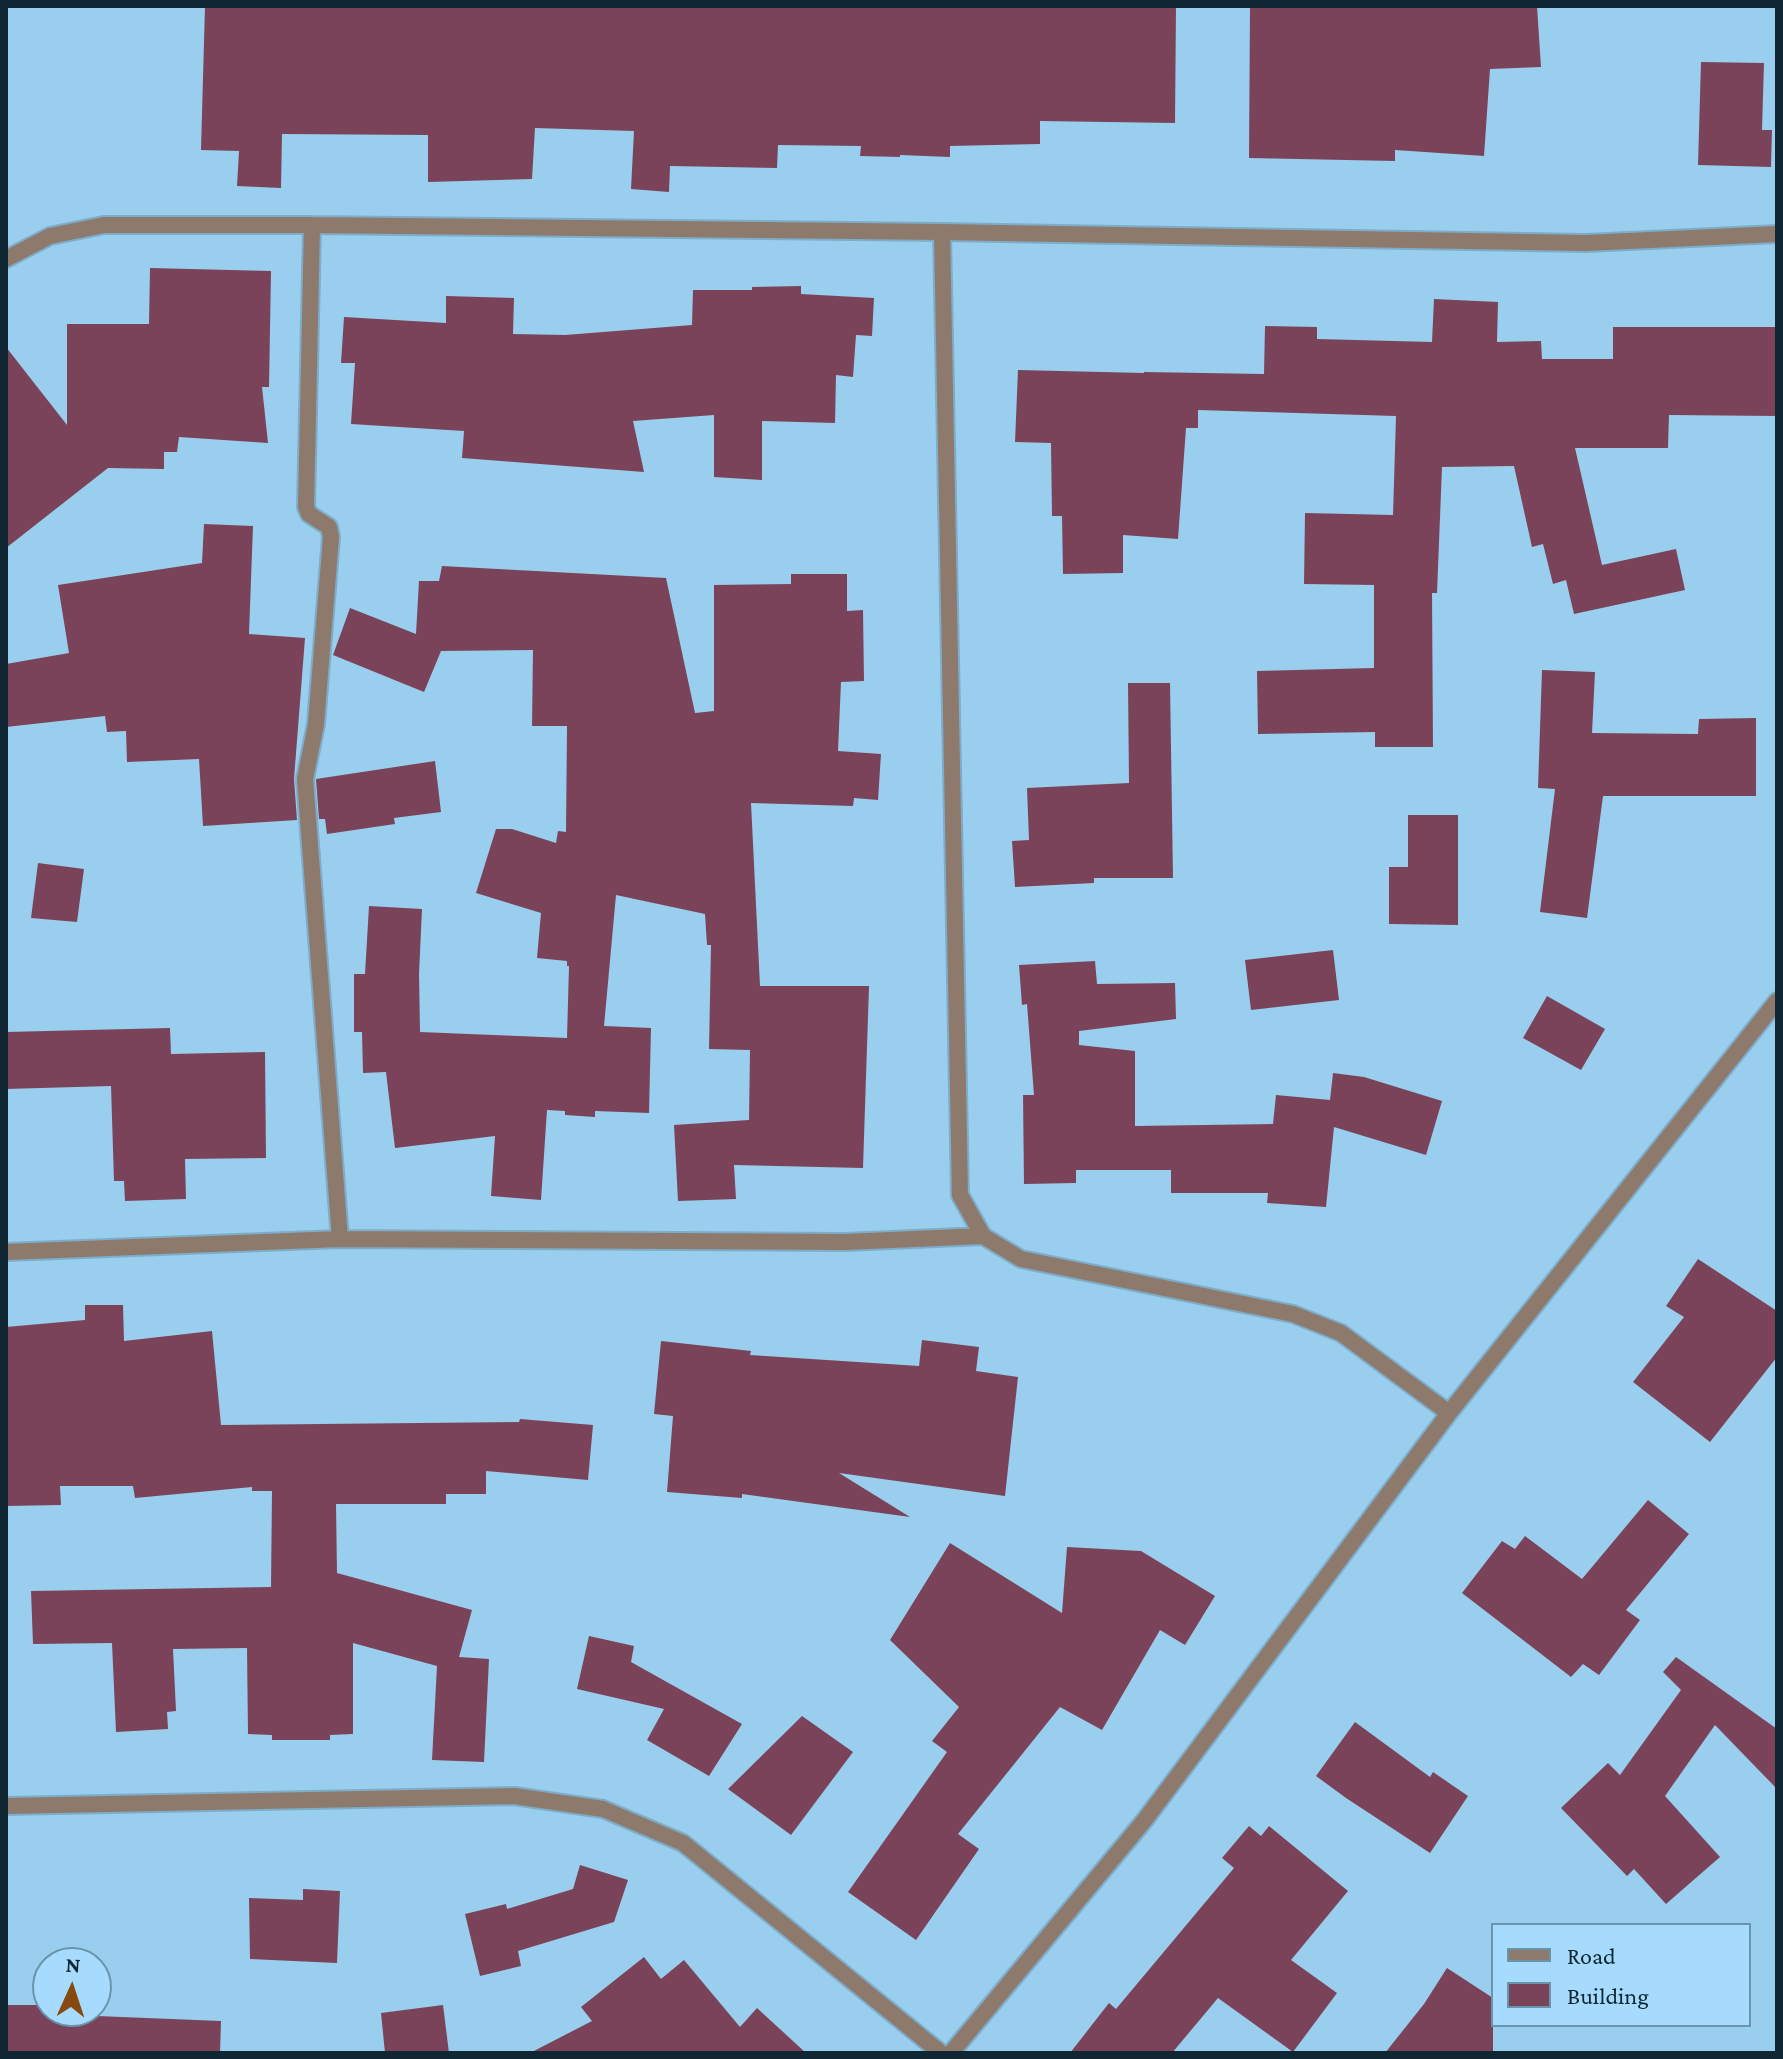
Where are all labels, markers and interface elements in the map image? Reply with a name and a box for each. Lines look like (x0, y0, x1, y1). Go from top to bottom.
legend (1491, 1923, 1751, 2027)
text: Road (1567, 1942, 1616, 1969)
north arrow (32, 1947, 112, 2027)
text: N (65, 1952, 81, 1977)
text: Building (1567, 1982, 1649, 2009)

